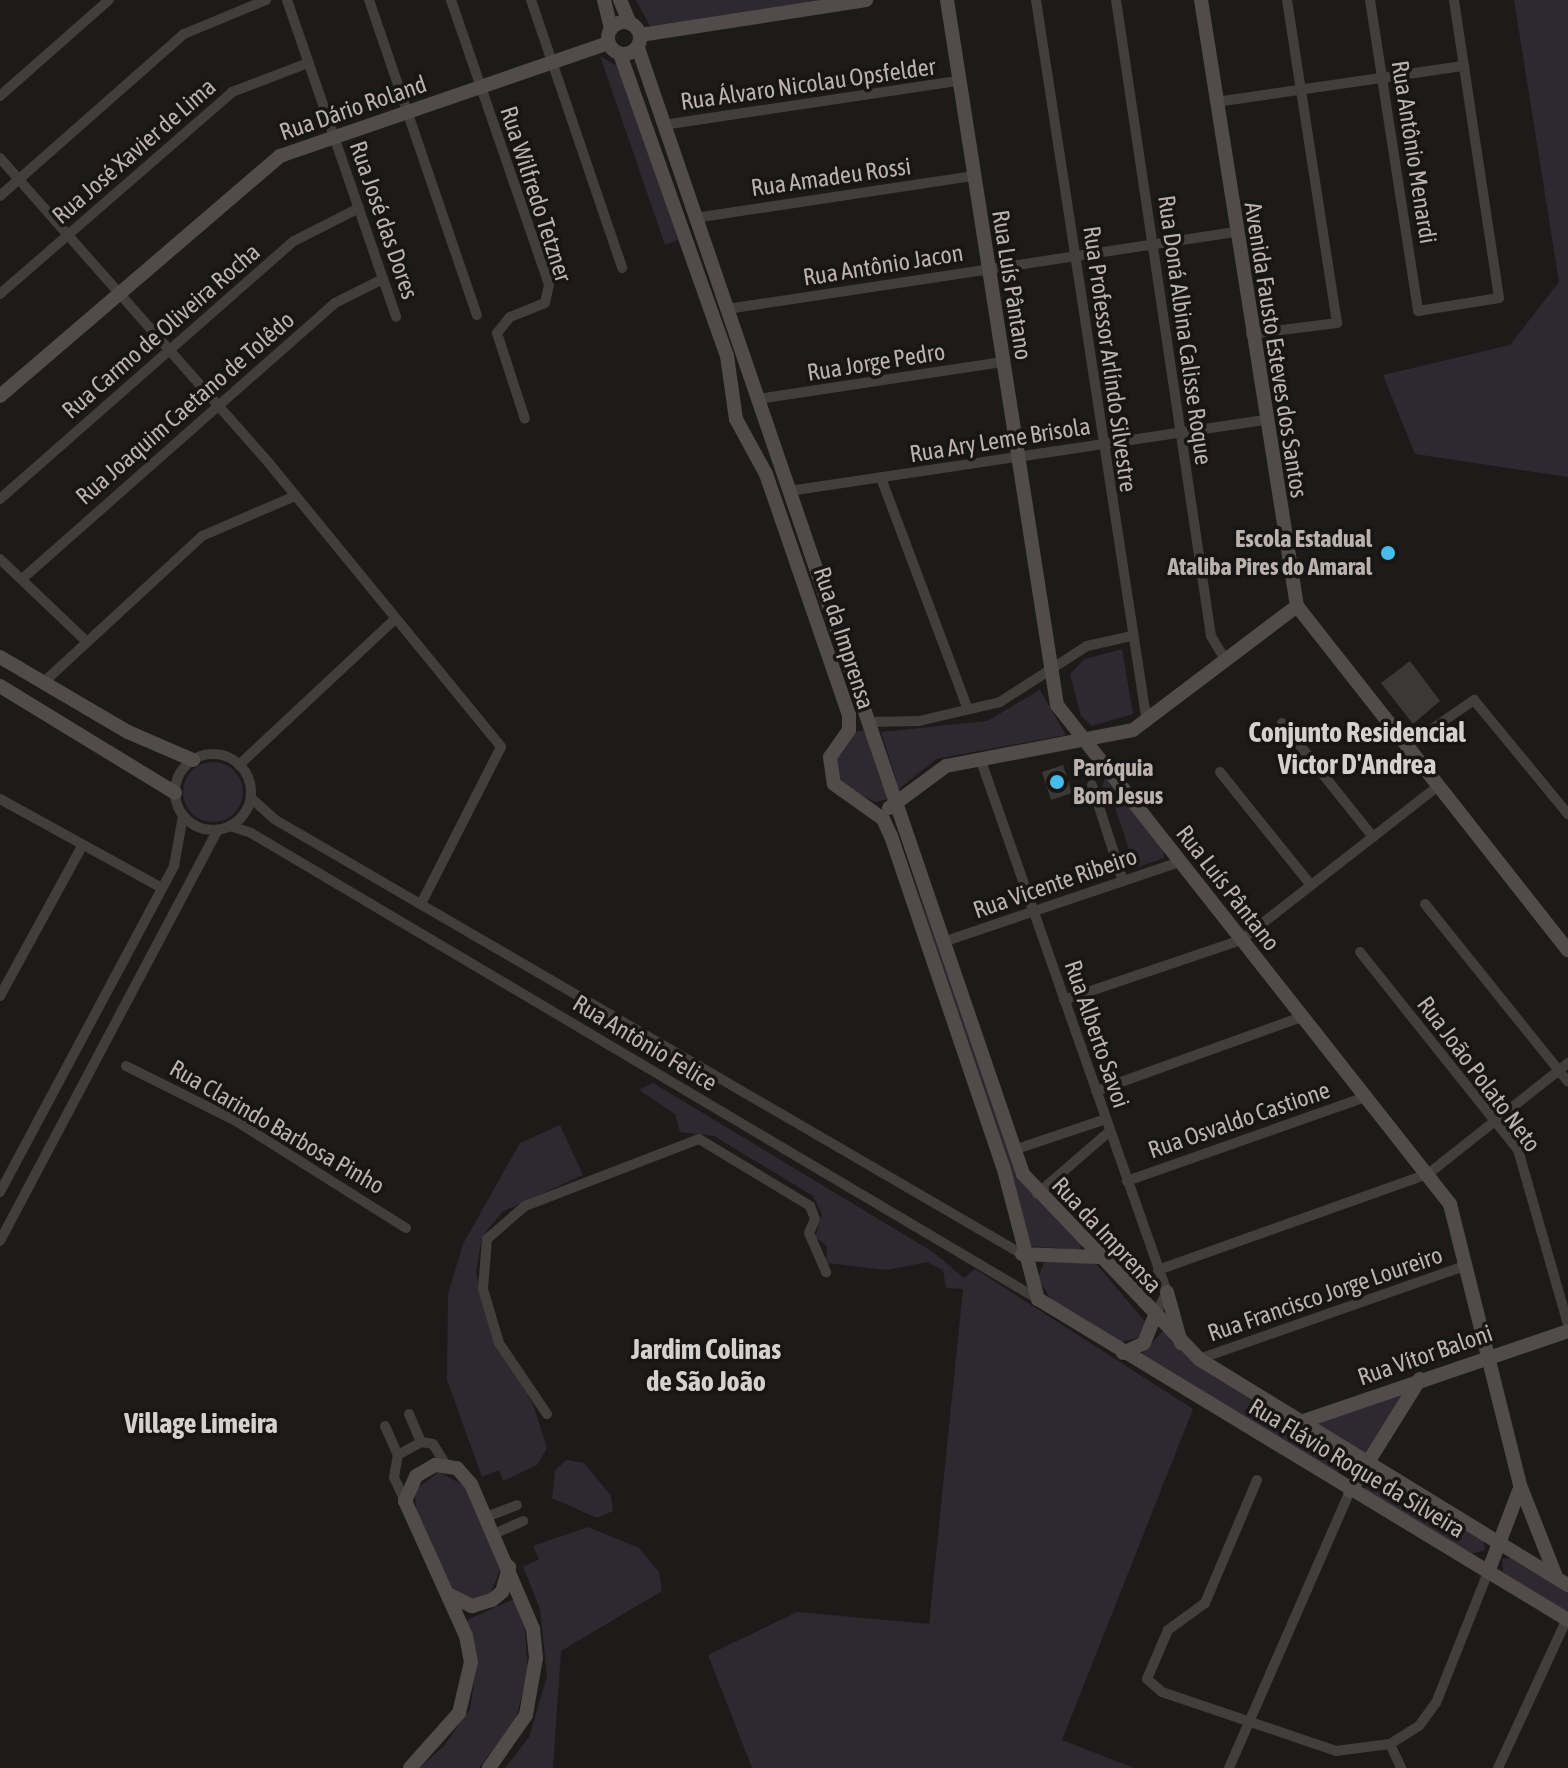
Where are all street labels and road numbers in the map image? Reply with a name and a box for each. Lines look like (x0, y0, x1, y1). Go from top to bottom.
street label: Rua Álvaro Nicolau Opsfelder (679, 52, 937, 116)
street label: Rua Antônio Menardi (1385, 58, 1443, 246)
street label: Rua Dário Roland (276, 69, 430, 147)
street label: Rua José Xavier de Lima (46, 72, 222, 230)
street label: Rua Wilfredo Tetzner (494, 103, 578, 285)
street label: Rua José das Dores (344, 137, 424, 303)
street label: Rua Amadeu Rossi (749, 152, 913, 202)
street label: Rua Doná Albina Calisse Roque (1152, 193, 1218, 467)
street label: Avenida Fausto Esteves dos Santos (1238, 200, 1314, 500)
street label: Rua Luís Pântano (986, 208, 1038, 362)
street label: Rua Professor Arlíndo Silvestre (1077, 224, 1143, 494)
street label: Rua Carmo de Oliveira Rocha (56, 237, 266, 425)
street label: Rua Antônio Jacon (801, 238, 965, 292)
street label: Rua Joaquim Caetano de Tolêdo (70, 305, 300, 511)
street label: Rua Jorge Pedro (805, 337, 947, 387)
street label: Rua Ary Leme Brisola (907, 411, 1093, 469)
street label: Rua da Imprensa (807, 563, 881, 713)
street label: Rua Luís Pântano (1170, 820, 1286, 956)
street label: Rua Vicente Ribeiro (969, 842, 1141, 924)
street label: Rua Alberto Savoi (1058, 956, 1136, 1112)
street label: Rua Antônio Felice (568, 989, 722, 1097)
street label: Rua João Polato Neto (1411, 991, 1547, 1157)
street label: Rua Clarindo Barbosa Pinho (165, 1054, 389, 1200)
street label: Rua Osvaldo Castione (1144, 1075, 1334, 1165)
street label: Rua da Imprensa (1046, 1171, 1168, 1299)
street label: Rua Francisco Jorge Loureiro (1204, 1240, 1446, 1348)
street label: Rua Vítor Baloni (1354, 1318, 1496, 1392)
street label: Rua Flávio Roque da Silveira (1244, 1392, 1470, 1544)

